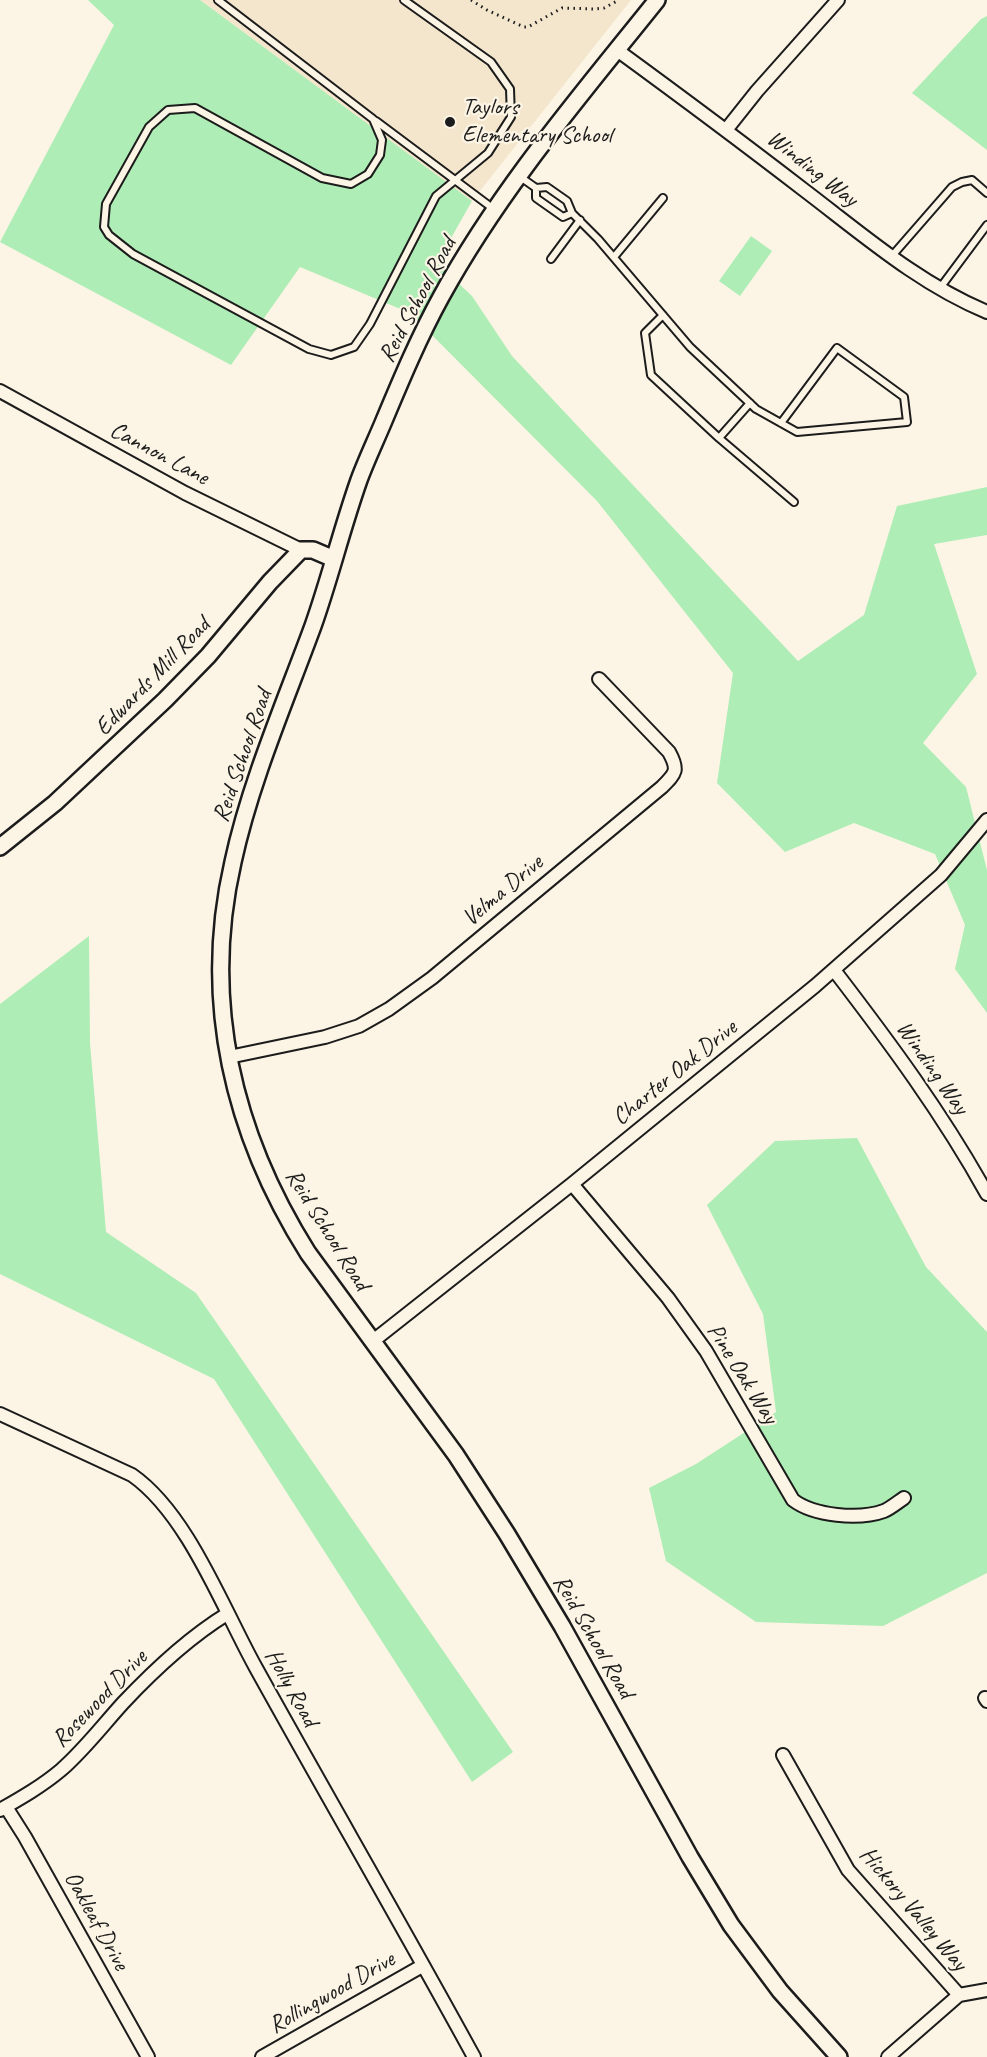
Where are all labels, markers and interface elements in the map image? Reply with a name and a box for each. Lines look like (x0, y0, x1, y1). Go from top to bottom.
place label: Taylors Elementary School (462, 94, 612, 150)
marker: Taylors Elementary School (443, 115, 457, 129)
street label: Winding Way (761, 124, 863, 214)
street label: Reid School Road (373, 232, 463, 368)
street label: Cannon Lane (105, 416, 213, 492)
street label: Edwards Mill Road (89, 612, 217, 742)
street label: Reid School Road (207, 686, 279, 826)
street label: Velma Drive (457, 849, 549, 933)
street label: Charter Oak Drive (607, 1014, 743, 1132)
street label: Winding Way (889, 1016, 975, 1120)
street label: Reid School Road (278, 1164, 376, 1296)
street label: Pine Oak Way (700, 1319, 784, 1429)
street label: Reid School Road (546, 1570, 640, 1704)
street label: Rosewood Drive (46, 1644, 154, 1754)
street label: Holly Road (258, 1644, 324, 1732)
street label: Hickory Valley Way (853, 1841, 973, 1977)
street label: Oakleaf Drive (57, 1866, 135, 1976)
street label: Rollingwood Drive (264, 1945, 400, 2041)

